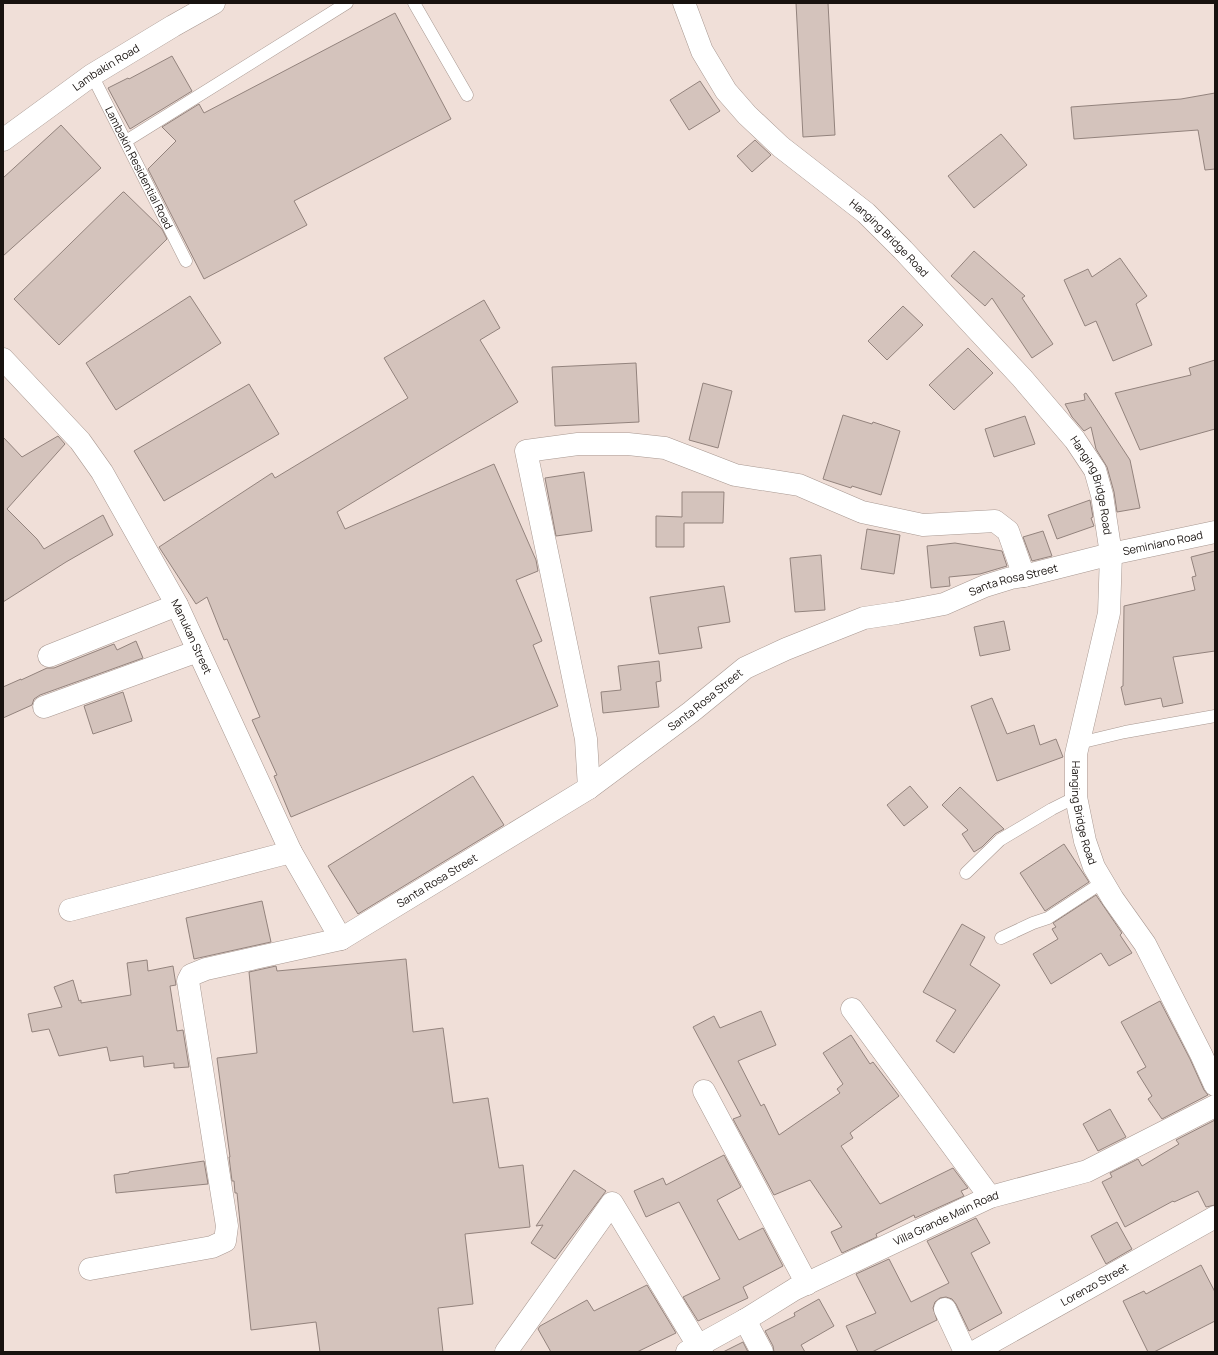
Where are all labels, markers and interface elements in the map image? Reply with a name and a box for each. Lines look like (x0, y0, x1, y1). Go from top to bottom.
street label: Lambakin Road (69, 40, 142, 94)
street label: Lambakin Residential Road (102, 104, 177, 231)
street label: Hanging Bridge Road (847, 195, 932, 280)
street label: Hanging Bridge Road (1067, 433, 1116, 536)
street label: Seminiano Road (1121, 527, 1204, 558)
street label: Santa Rosa Street (966, 560, 1059, 599)
street label: Manukan Street (168, 596, 216, 676)
street label: Santa Rosa Street (664, 665, 746, 734)
street label: Hanging Bridge Road (1069, 761, 1101, 867)
street label: Santa Rosa Street (393, 850, 480, 910)
street label: Villa Grande Main Road (891, 1187, 1000, 1249)
street label: Lorenzo Street (1058, 1259, 1131, 1309)

